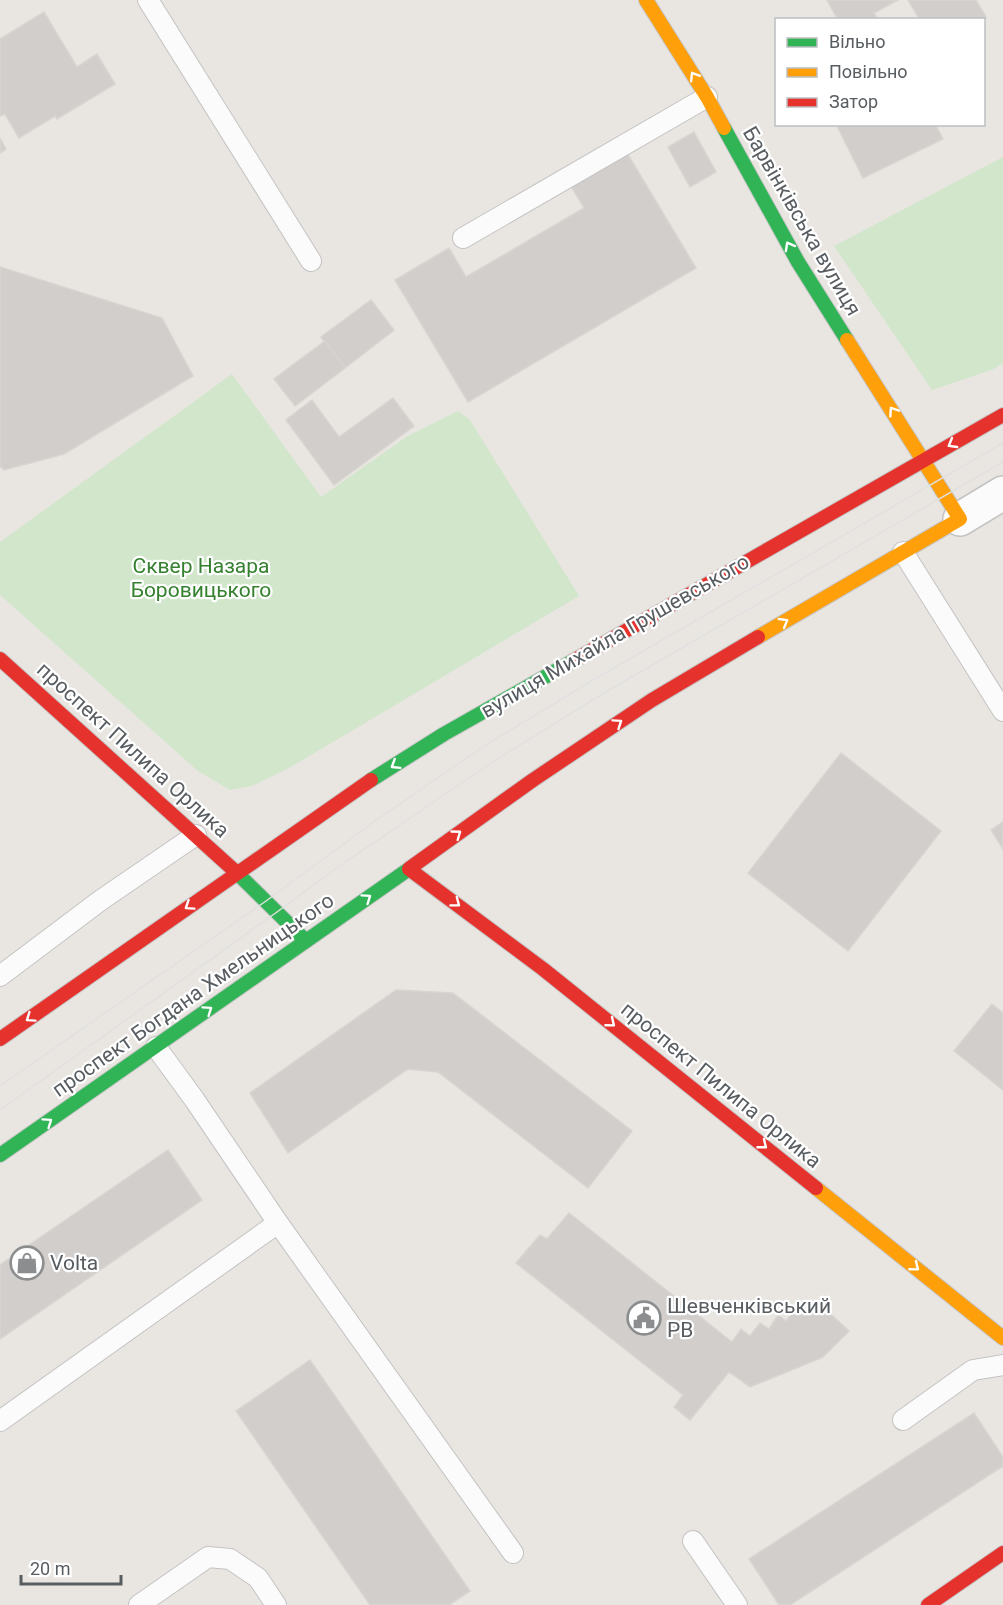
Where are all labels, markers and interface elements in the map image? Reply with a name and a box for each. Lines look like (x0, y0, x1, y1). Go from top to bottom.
legend (775, 18, 985, 126)
text: Вільно (829, 31, 885, 52)
text: Повільно (829, 61, 908, 82)
one-way arrow (689, 72, 701, 82)
text: Затор (829, 91, 878, 112)
street label: Барвінківська вулиця (738, 122, 866, 320)
one-way arrow (785, 242, 796, 252)
one-way arrow (889, 407, 900, 418)
one-way arrow (948, 437, 958, 448)
street label: вулиця Михайла Грушевського (477, 549, 753, 723)
park label: Сквер Назара Боровицького (131, 554, 271, 602)
one-way arrow (778, 618, 789, 630)
street label: проспект Пилипа Орлика (32, 657, 234, 843)
one-way arrow (611, 719, 622, 730)
one-way arrow (390, 758, 401, 769)
one-way arrow (451, 830, 462, 841)
street label: проспект Богдана Хмельницького (48, 888, 338, 1102)
one-way arrow (361, 894, 372, 905)
one-way arrow (450, 896, 461, 907)
one-way arrow (185, 898, 195, 910)
street label: проспект Пилипа Орлика (616, 997, 826, 1173)
one-way arrow (201, 1006, 212, 1017)
one-way arrow (25, 1011, 36, 1022)
one-way arrow (604, 1015, 615, 1026)
one-way arrow (41, 1118, 52, 1129)
one-way arrow (756, 1137, 767, 1148)
shop icon: Volta (9, 1245, 45, 1281)
place label: Volta (50, 1251, 98, 1275)
one-way arrow (908, 1260, 919, 1271)
place label: Шевченківський РВ (667, 1294, 831, 1342)
public building icon: Шевченківський РВ (626, 1300, 662, 1336)
scale bar (21, 1548, 122, 1586)
text: 20 m (30, 1558, 70, 1579)

